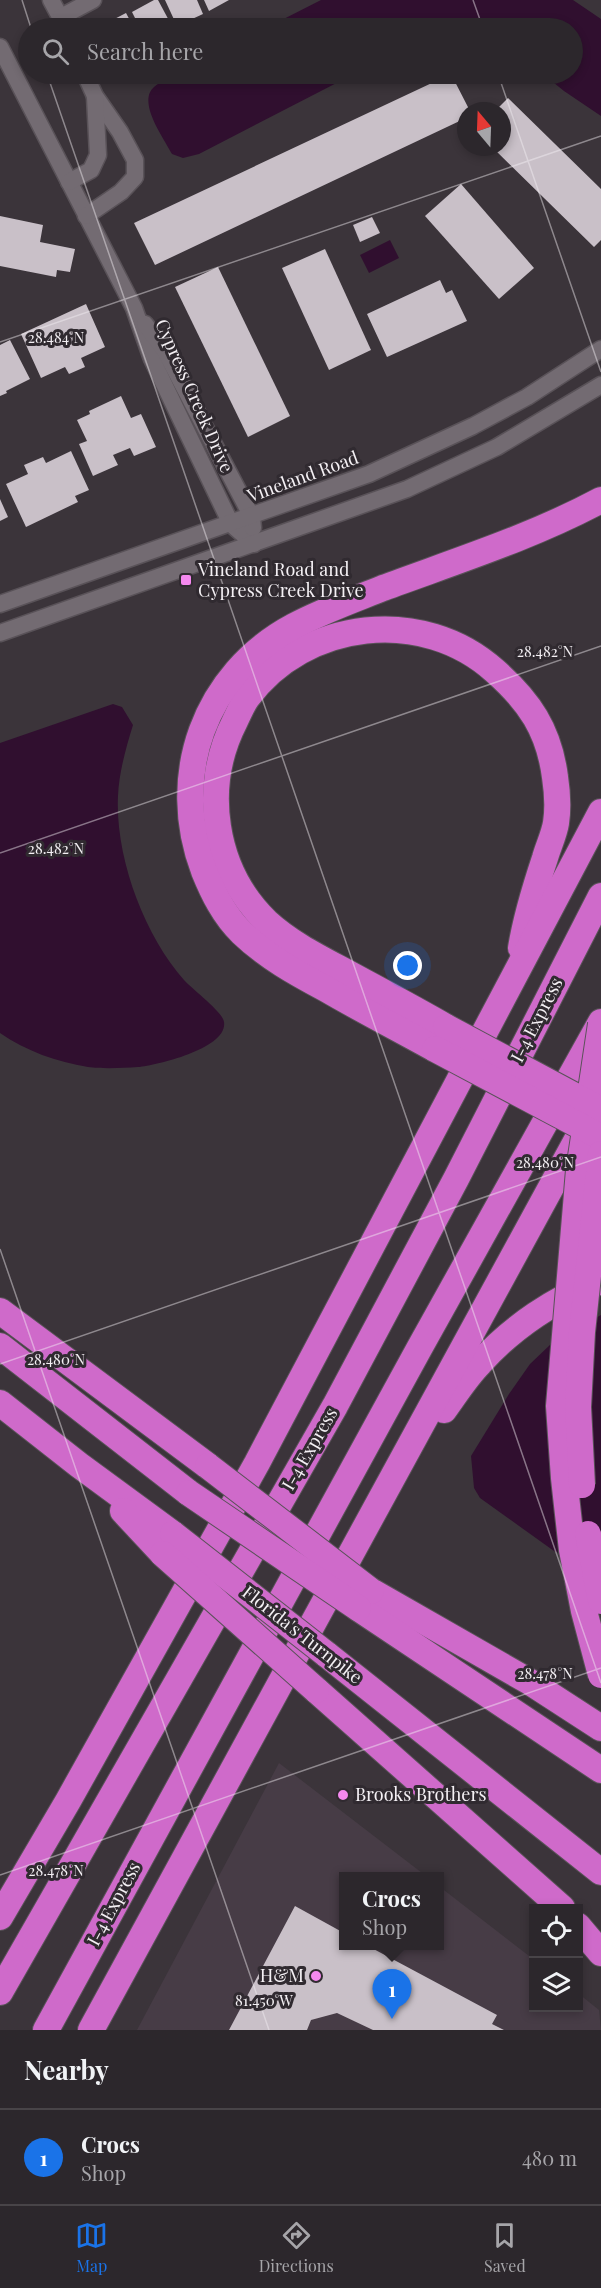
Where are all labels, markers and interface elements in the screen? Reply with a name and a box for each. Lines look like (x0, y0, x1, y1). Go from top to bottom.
search box (18, 18, 583, 84)
icon: search (39, 35, 72, 68)
text: Search here (87, 36, 203, 66)
north arrow (457, 102, 511, 156)
street label: Cypress Creek Drive (150, 315, 240, 476)
text: 28.484°N (28, 327, 85, 347)
street label: Vineland Road (243, 445, 362, 508)
place label: Vineland Road and Cypress Creek Drive (197, 557, 364, 602)
marker: Vineland Road and Cypress Creek Drive (179, 573, 193, 587)
text: 28.482°N (517, 641, 574, 661)
text: 28.482°N (28, 838, 85, 858)
your location (393, 951, 422, 980)
street label: I-4 Express (505, 973, 568, 1066)
text: 28.480°N (516, 1152, 574, 1172)
text: 28.480°N (27, 1349, 85, 1369)
street label: I-4 Express (276, 1403, 342, 1494)
street label: Florida's Turnpike (238, 1580, 368, 1689)
text: 28.478°N (517, 1663, 573, 1683)
place label: Brooks Brothers (355, 1782, 487, 1806)
marker: Brooks Brothers (336, 1788, 350, 1802)
street label: I-4 Express (81, 1857, 145, 1950)
text: 28.478°N (28, 1860, 84, 1880)
popup (339, 1872, 444, 1950)
text: Crocs (362, 1883, 421, 1913)
map controls (529, 1904, 583, 2012)
button: locate (529, 1904, 583, 1958)
text: Shop (362, 1913, 407, 1940)
button: layers (529, 1958, 583, 2012)
place label: H&M (260, 1963, 304, 1987)
marker: H&M (309, 1969, 323, 1983)
pin: 1 (372, 1970, 412, 2019)
text: 81.450°W (235, 1990, 293, 2010)
text: Nearby (24, 2052, 109, 2087)
text: Crocs (81, 2129, 140, 2159)
text: 1 (40, 2144, 47, 2171)
text: 480 m (522, 2144, 577, 2171)
text: Shop (81, 2159, 126, 2186)
tab: Map (75, 2219, 108, 2276)
tab: Directions (259, 2219, 334, 2276)
tab: Saved (484, 2219, 526, 2276)

